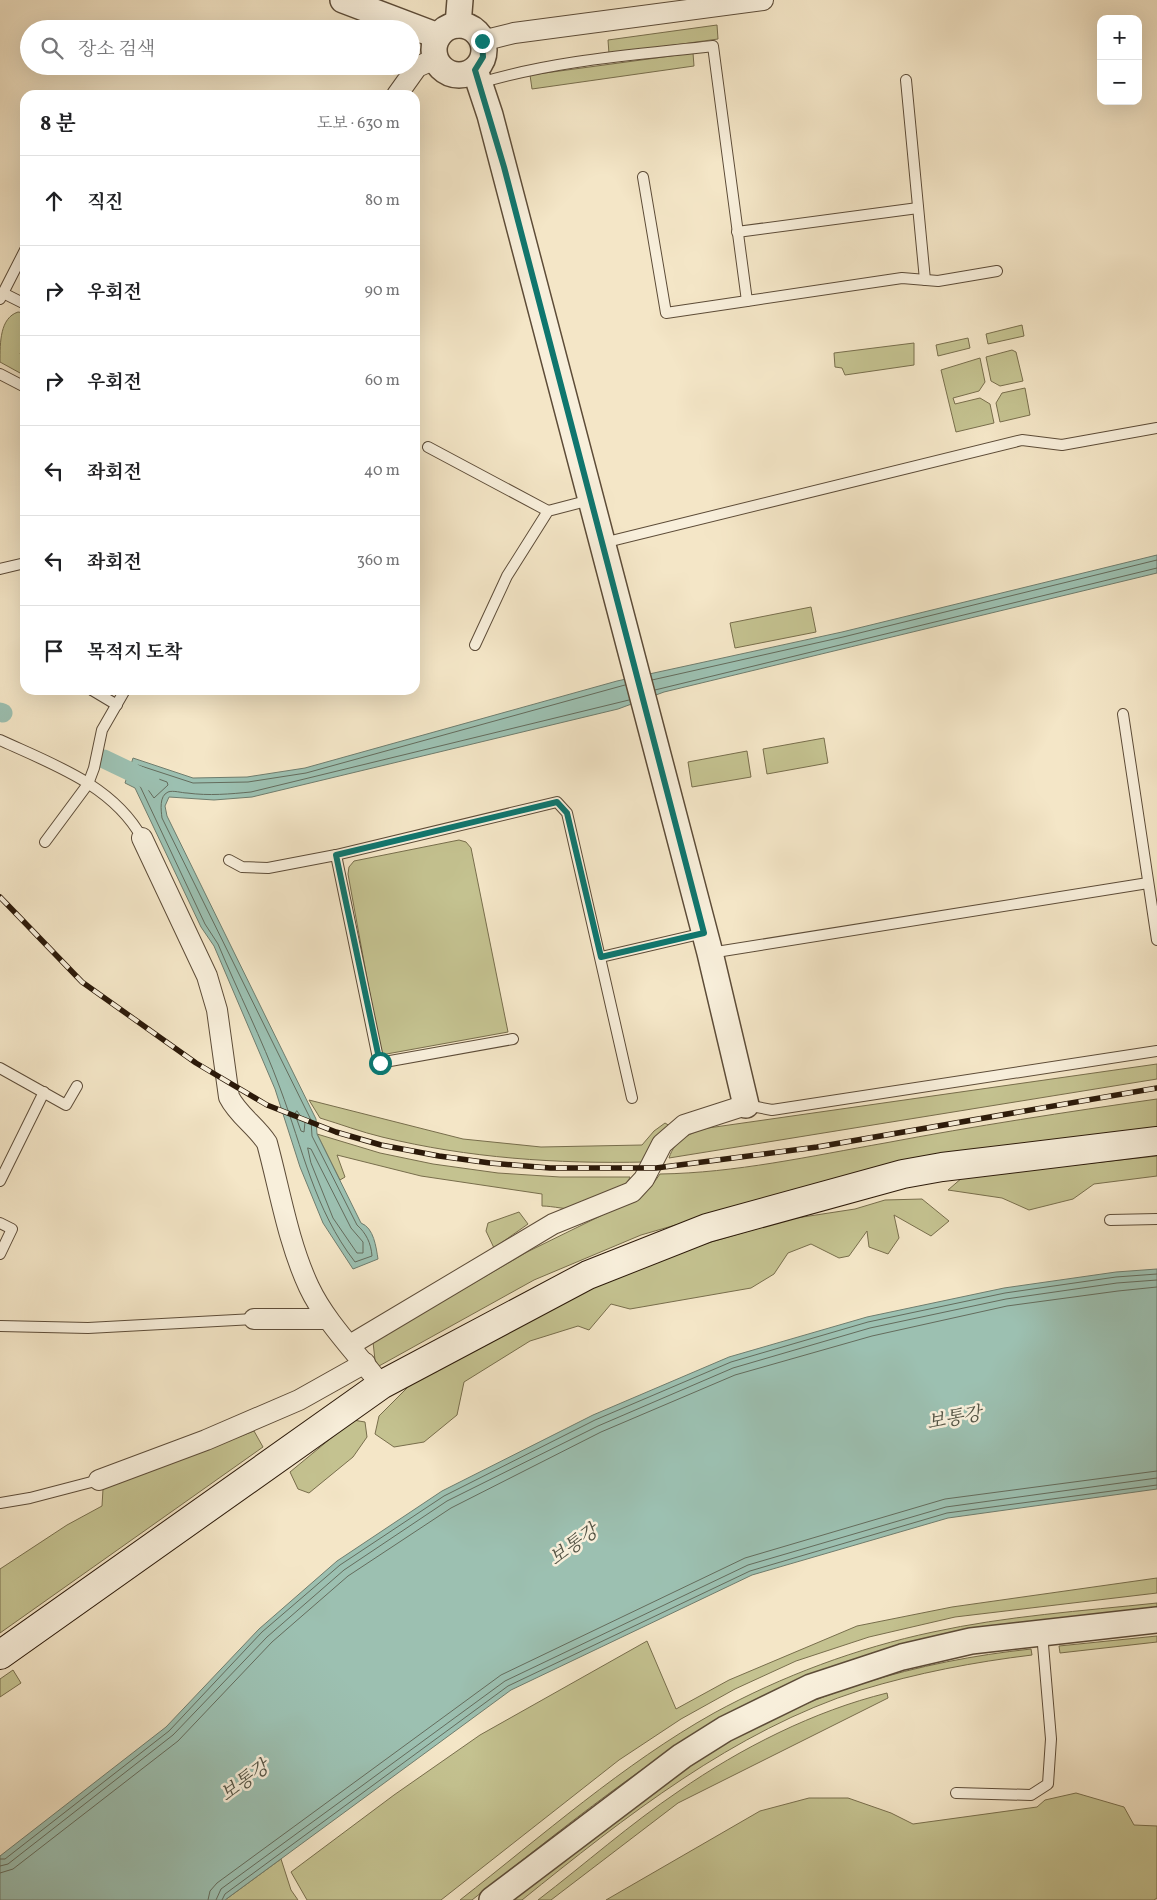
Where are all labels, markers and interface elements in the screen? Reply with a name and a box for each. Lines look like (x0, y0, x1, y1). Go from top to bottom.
map controls (1097, 15, 1142, 105)
button: + (1097, 15, 1142, 60)
search box (20, 20, 420, 75)
route end (471, 30, 494, 53)
icon: search (38, 34, 66, 62)
text: 장소 검색 (78, 37, 155, 63)
button: − (1097, 60, 1142, 105)
text: 8 분 (40, 110, 76, 139)
text: 도보 · 630 m (317, 113, 400, 135)
icon: ahead (40, 187, 68, 215)
text: 직진 (87, 190, 124, 216)
text: 80 m (365, 190, 400, 212)
icon: right (40, 277, 68, 305)
text: 우회전 (87, 280, 142, 306)
text: 90 m (364, 280, 400, 302)
icon: right (40, 367, 68, 395)
text: 우회전 (87, 370, 142, 396)
text: 60 m (365, 370, 400, 392)
icon: left (40, 457, 68, 485)
text: 좌회전 (87, 460, 142, 486)
text: 40 m (364, 460, 400, 482)
icon: left (40, 547, 68, 575)
text: 좌회전 (87, 550, 142, 576)
text: 360 m (357, 550, 400, 572)
icon: arrive (40, 637, 68, 665)
text: 목적지 도착 (87, 640, 183, 666)
route start (369, 1052, 392, 1075)
water label: 보통강 (925, 1401, 986, 1437)
water label: 보통강 (544, 1517, 606, 1572)
water label: 보통강 (215, 1753, 277, 1808)

